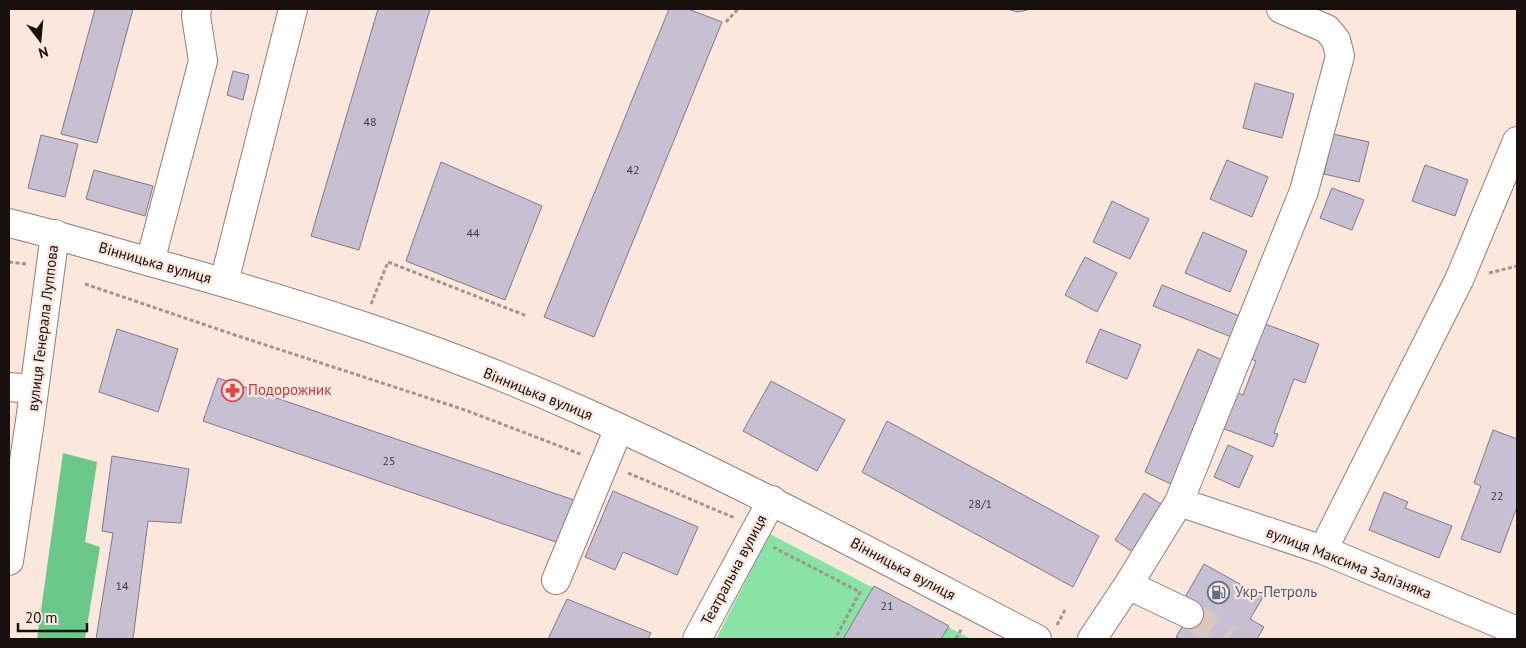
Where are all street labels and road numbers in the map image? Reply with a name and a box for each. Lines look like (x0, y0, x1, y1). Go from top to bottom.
street label: Вінницька вулиця (97, 237, 214, 288)
street label: вулиця Генерала Луппова (23, 244, 62, 412)
street label: Вінницька вулиця (481, 363, 596, 424)
street label: Театральна вулиця (696, 511, 771, 628)
street label: вулиця Максима Залізняка (1264, 522, 1434, 603)
street label: Вінницька вулиця (847, 533, 959, 604)

